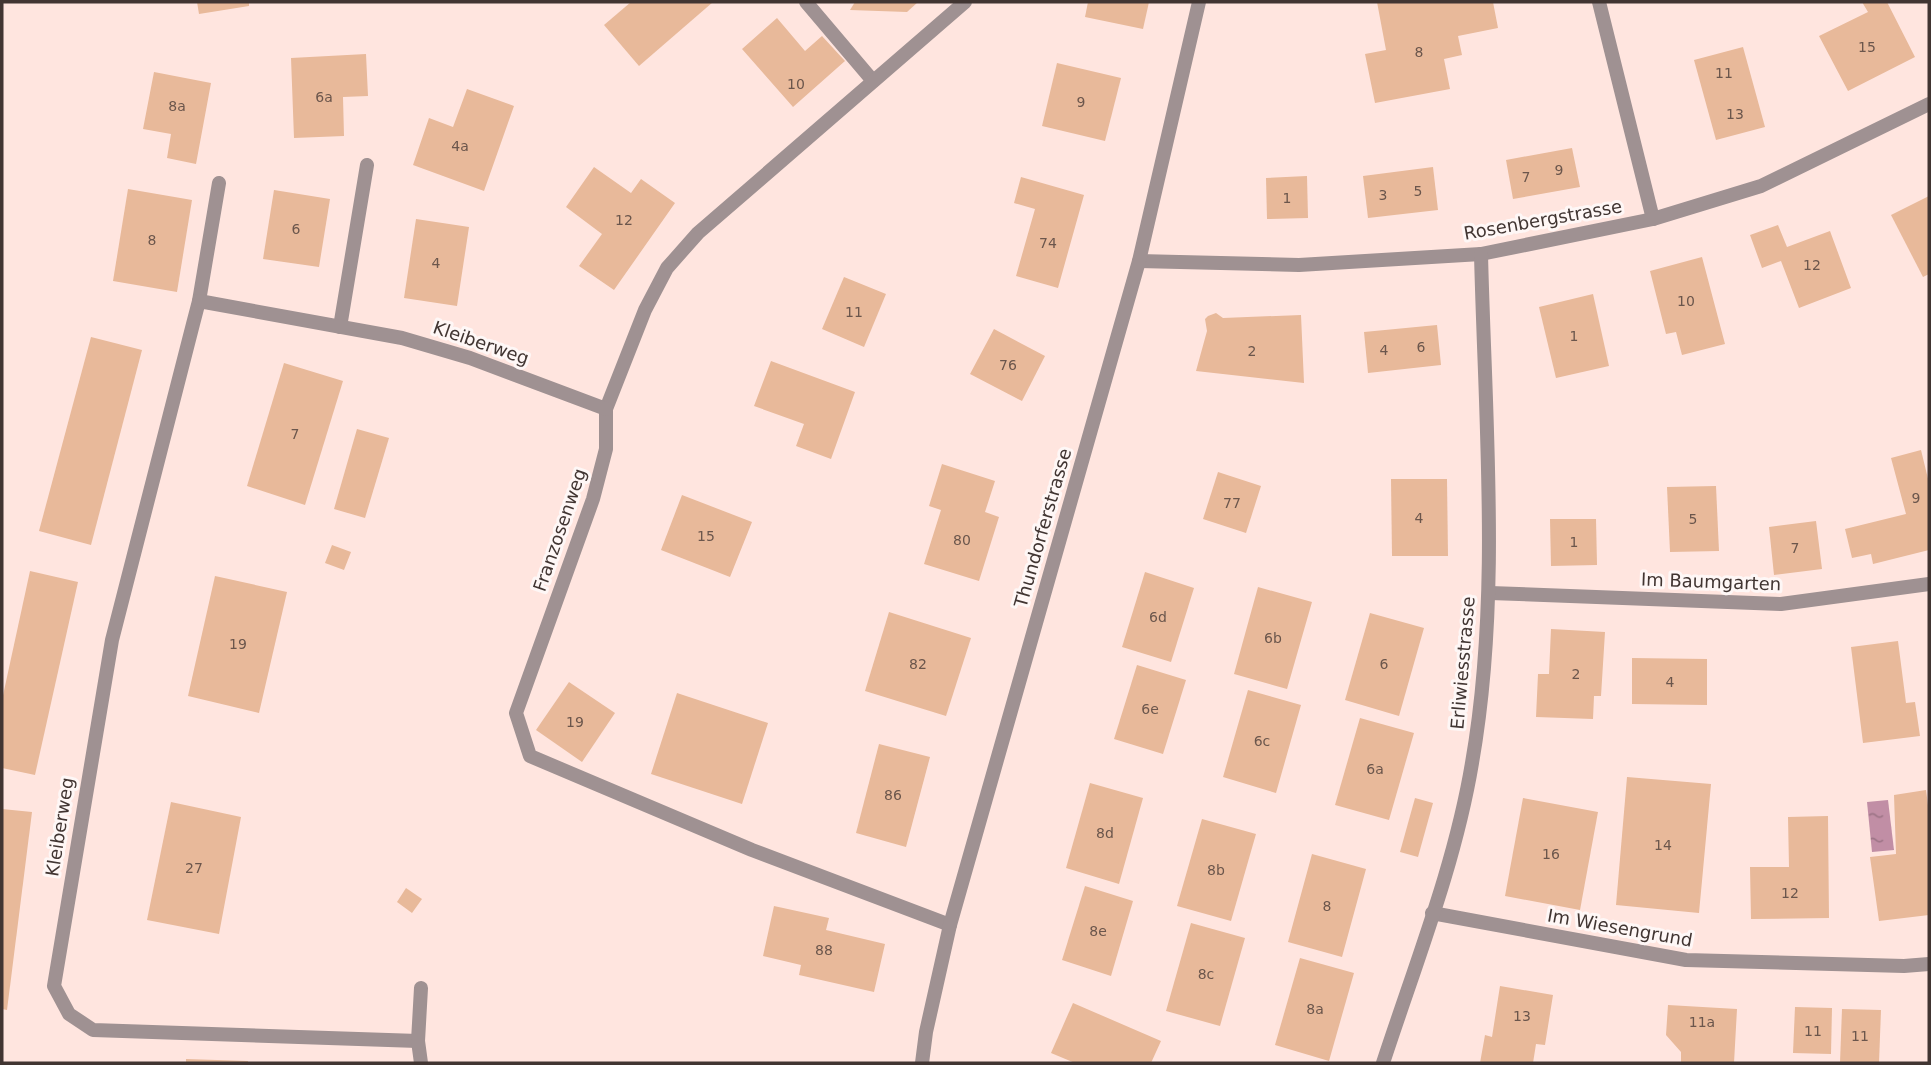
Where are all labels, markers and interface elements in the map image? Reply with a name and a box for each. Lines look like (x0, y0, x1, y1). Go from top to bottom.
house number: 15 (1858, 39, 1876, 55)
house number: 8 (1415, 44, 1423, 60)
house number: 11 (1715, 65, 1733, 81)
house number: 10 (787, 76, 805, 92)
house number: 6a (315, 89, 333, 105)
house number: 9 (1077, 94, 1085, 110)
house number: 8a (168, 98, 186, 114)
house number: 13 (1726, 106, 1744, 122)
house number: 4a (451, 138, 469, 154)
house number: 9 (1555, 162, 1563, 178)
house number: 7 (1522, 169, 1530, 185)
house number: 5 (1414, 183, 1422, 199)
house number: 3 (1379, 187, 1387, 203)
house number: 1 (1283, 190, 1291, 206)
street label: Rosenbergstrasse (1462, 195, 1624, 244)
house number: 12 (615, 212, 633, 228)
house number: 6 (292, 221, 301, 237)
house number: 8 (148, 232, 156, 248)
house number: 74 (1039, 235, 1057, 251)
house number: 4 (432, 255, 441, 271)
house number: 12 (1803, 257, 1821, 273)
house number: 10 (1677, 293, 1695, 309)
house number: 11 (845, 304, 863, 320)
street label: Kleiberweg (430, 316, 532, 369)
house number: 1 (1570, 328, 1578, 344)
house number: 6 (1417, 339, 1426, 355)
house number: 4 (1380, 342, 1389, 358)
house number: 2 (1248, 343, 1256, 359)
house number: 76 (999, 357, 1017, 373)
house number: 7 (291, 426, 299, 442)
street label: Thundorferstrasse (1009, 446, 1075, 611)
street label: Franzosenweg (529, 466, 590, 594)
house number: 9 (1912, 490, 1920, 506)
house number: 77 (1223, 495, 1241, 511)
house number: 4 (1415, 510, 1424, 526)
house number: 5 (1689, 511, 1697, 527)
house number: 15 (697, 528, 715, 544)
house number: 80 (953, 532, 971, 548)
house number: 1 (1570, 534, 1578, 550)
house number: 7 (1791, 540, 1799, 556)
street label: Im Baumgarten (1641, 569, 1781, 594)
street label: Erliwiesstrasse (1446, 595, 1479, 730)
house number: 6d (1149, 609, 1167, 625)
house number: 6b (1264, 630, 1282, 646)
house number: 19 (229, 636, 247, 652)
house number: 82 (909, 656, 927, 672)
house number: 6 (1380, 656, 1389, 672)
house number: 2 (1572, 666, 1580, 682)
house number: 4 (1666, 674, 1675, 690)
house number: 6e (1141, 701, 1159, 717)
house number: 19 (566, 714, 584, 730)
house number: 6c (1254, 733, 1270, 749)
house number: 6a (1366, 761, 1384, 777)
street label: Kleiberweg (41, 776, 78, 878)
house number: 86 (884, 787, 902, 803)
house number: 8d (1096, 825, 1114, 841)
house number: 14 (1654, 837, 1672, 853)
house number: 16 (1542, 846, 1560, 862)
house number: 27 (185, 860, 203, 876)
house number: 8b (1207, 862, 1225, 878)
house number: 12 (1781, 885, 1799, 901)
house number: 8 (1323, 898, 1331, 914)
street label: Im Wiesengrund (1546, 904, 1694, 951)
house number: 8e (1089, 923, 1107, 939)
house number: 88 (815, 942, 833, 958)
house number: 8c (1198, 966, 1214, 982)
house number: 8a (1306, 1001, 1324, 1017)
house number: 13 (1513, 1008, 1531, 1024)
house number: 11a (1689, 1014, 1715, 1030)
house number: 11 (1804, 1023, 1822, 1039)
house number: 11 (1851, 1028, 1869, 1044)

